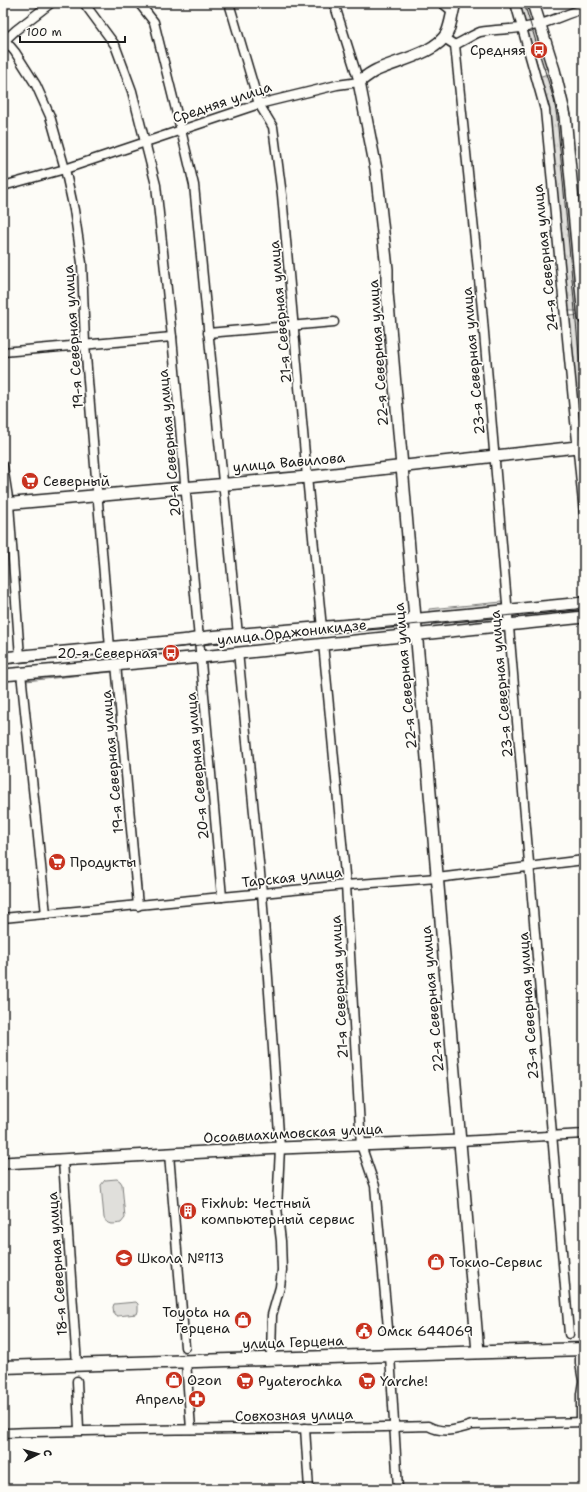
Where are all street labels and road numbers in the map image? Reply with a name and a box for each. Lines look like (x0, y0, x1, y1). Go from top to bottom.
street label: Средняя улица (170, 77, 274, 126)
street label: 24-я Северная улица (528, 183, 562, 332)
street label: 21-я Северная улица (265, 239, 295, 384)
street label: 19-я Северная улица (59, 264, 87, 409)
street label: 22-я Северная улица (364, 279, 392, 427)
street label: 23-я Северная улица (458, 286, 488, 435)
street label: 20-я Северная улица (154, 368, 184, 518)
street label: улица Вавилова (232, 448, 346, 476)
street label: 22-я Северная улица (390, 602, 420, 750)
street label: 23-я Северная улица (486, 609, 516, 758)
street label: улица Орджоникидзе (216, 615, 368, 649)
street label: 19-я Северная улица (97, 689, 127, 834)
street label: 20-я Северная улица (182, 691, 212, 841)
street label: Тарская улица (241, 863, 343, 891)
street label: 21-я Северная улица (326, 915, 352, 1059)
street label: 22-я Северная улица (417, 925, 447, 1073)
street label: 23-я Северная улица (514, 931, 542, 1080)
street label: Осоавиахимовская улица (203, 1119, 384, 1147)
street label: 18-я Северная улица (43, 1191, 71, 1337)
street label: улица Герцена (242, 1331, 344, 1353)
street label: Совхозная улица (235, 1405, 354, 1425)

